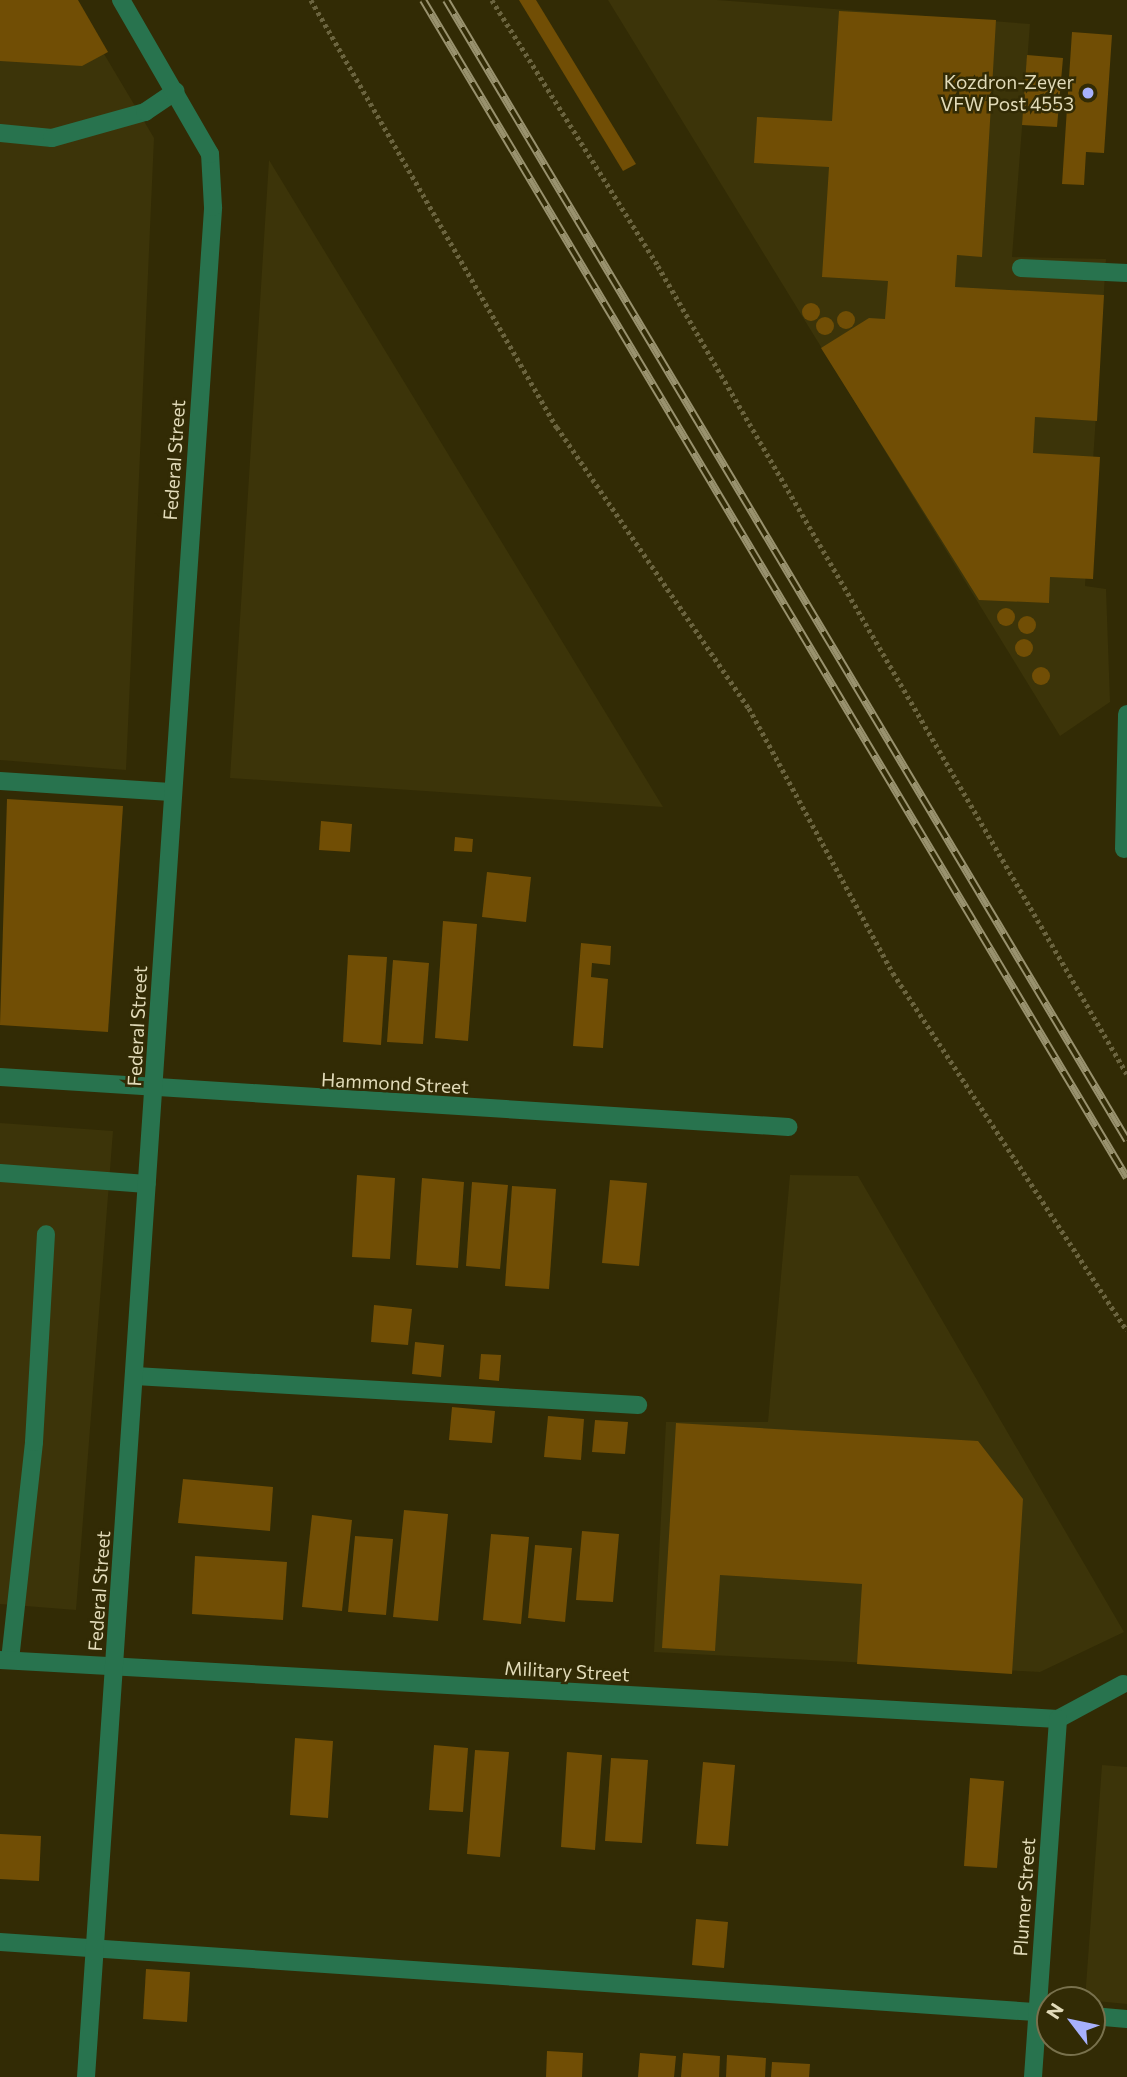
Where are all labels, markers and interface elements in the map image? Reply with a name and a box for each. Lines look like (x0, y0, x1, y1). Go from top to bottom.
place label: Kozdron-Zeyer VFW Post 4553 (940, 71, 1074, 115)
marker: Kozdron-Zeyer VFW Post 4553 (1080, 85, 1096, 101)
street label: Federal Street (158, 399, 190, 521)
street label: Federal Street (122, 965, 152, 1087)
street label: Hammond Street (321, 1068, 469, 1098)
street label: Federal Street (83, 1530, 115, 1652)
street label: Military Street (504, 1656, 630, 1686)
street label: Plumer Street (1008, 1837, 1040, 1957)
north arrow (1036, 1986, 1106, 2056)
text: N (1041, 1999, 1068, 2023)

